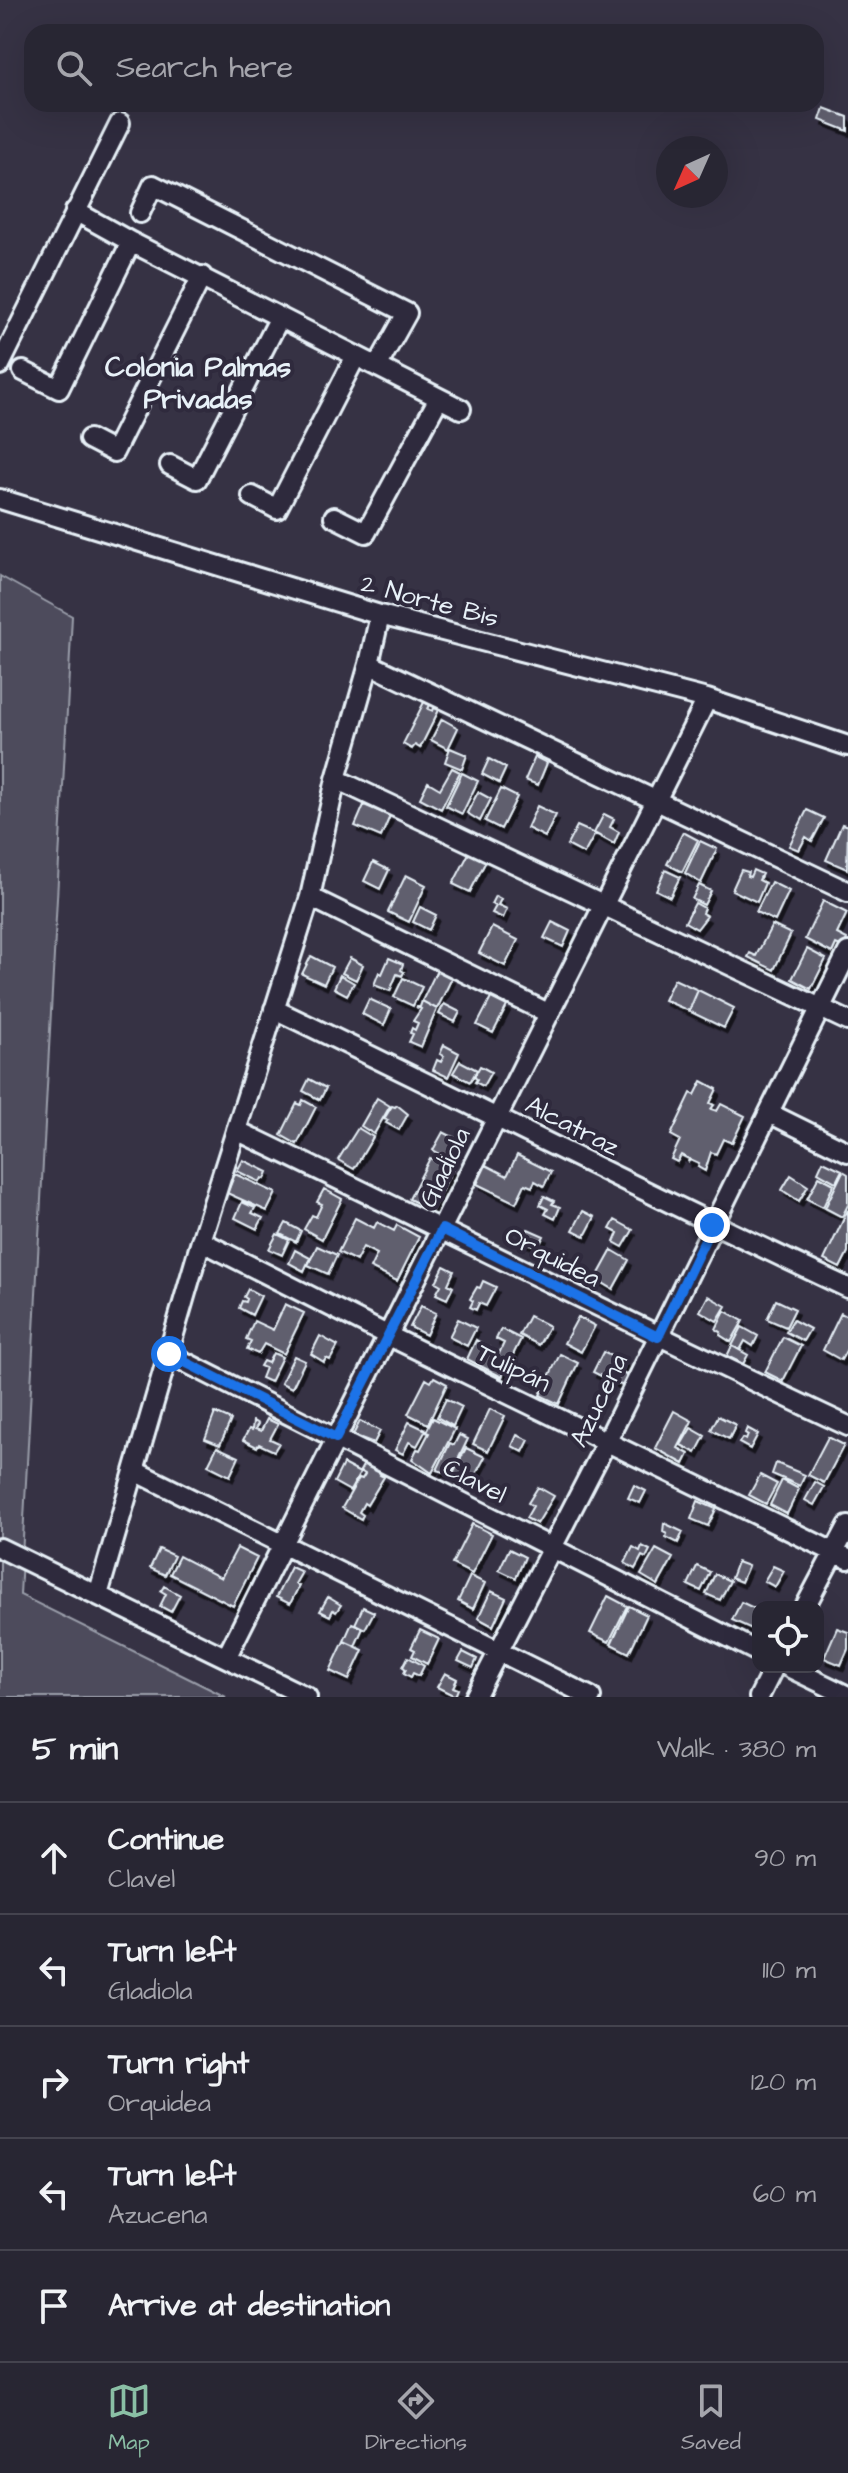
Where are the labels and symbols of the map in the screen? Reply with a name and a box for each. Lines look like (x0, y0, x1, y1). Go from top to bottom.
north arrow (656, 136, 728, 208)
district label: Colonia Palmas Privadas (105, 348, 291, 419)
street label: 2 Norte Bis (357, 565, 503, 637)
street label: Alcatraz (519, 1087, 626, 1165)
street label: Gladiola (410, 1122, 480, 1213)
route end (694, 1207, 730, 1243)
street label: Orquidea (499, 1217, 607, 1296)
street label: Tulipán (471, 1335, 557, 1401)
route start (151, 1336, 187, 1372)
street label: Azucena (561, 1348, 637, 1453)
street label: Clavel (436, 1450, 513, 1512)

